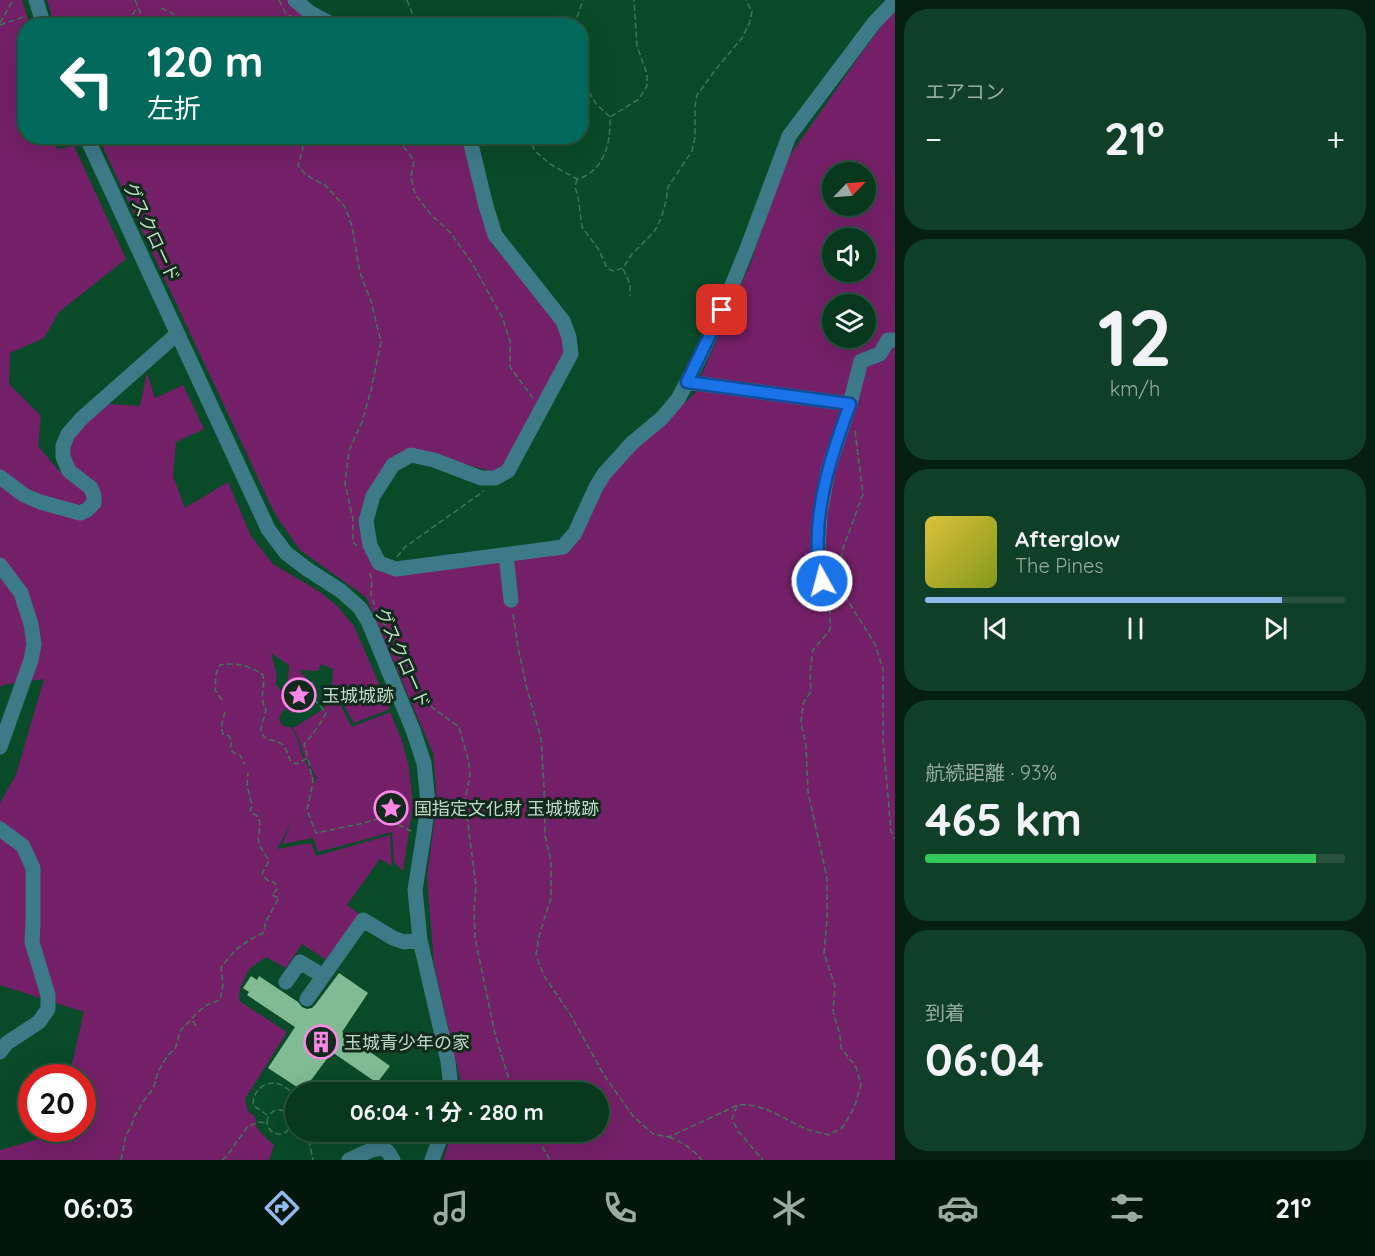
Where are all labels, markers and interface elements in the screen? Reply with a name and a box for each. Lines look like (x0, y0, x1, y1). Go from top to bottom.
text: 120 m (147, 35, 264, 88)
icon: left (48, 42, 126, 120)
text: エアコン (925, 79, 1005, 104)
text: 左折 (147, 91, 201, 125)
text: 21° (1104, 110, 1165, 166)
text: − (925, 118, 942, 159)
text: + (1326, 118, 1345, 159)
north arrow (822, 162, 876, 216)
map controls (822, 162, 876, 348)
street label: グスクロード (119, 178, 185, 286)
button: sound (822, 228, 876, 282)
pin (696, 284, 747, 335)
text: 12 (1098, 288, 1172, 386)
icon: arrive (705, 293, 738, 326)
button: layers (822, 294, 876, 348)
text: km/h (1110, 376, 1160, 401)
text: Afterglow (1015, 525, 1120, 553)
position arrow (790, 549, 854, 613)
text: The Pines (1015, 553, 1104, 578)
street label: グスクロード (371, 604, 435, 712)
icon: previous (979, 612, 1012, 645)
icon: pause (1119, 612, 1152, 645)
icon: next (1259, 612, 1292, 645)
place icon: 玉城城跡 (281, 677, 317, 713)
place label: 玉城城跡 (322, 684, 394, 707)
text: 航続距離 · 93% (925, 760, 1057, 785)
place icon: 国指定文化財 玉城城跡 (373, 790, 409, 826)
text: 465 km (925, 791, 1082, 847)
place label: 国指定文化財 玉城城跡 (414, 797, 599, 820)
text: 到着 (925, 1000, 965, 1025)
building icon: 玉城青少年の家 (303, 1024, 339, 1060)
place label: 玉城青少年の家 (344, 1031, 470, 1054)
text: 06:04 (925, 1031, 1044, 1087)
speed limit sign: 20 (18, 1064, 96, 1142)
text: 06:04 · 1 分 · 280 m (350, 1098, 544, 1126)
icon: directions (261, 1187, 303, 1229)
icon: music (430, 1187, 472, 1229)
icon: phone (599, 1187, 641, 1229)
icon: climate (768, 1187, 810, 1229)
icon: car (937, 1187, 979, 1229)
icon: filters (1106, 1187, 1148, 1229)
text: 06:03 (64, 1191, 134, 1225)
text: 21° (1275, 1191, 1311, 1225)

